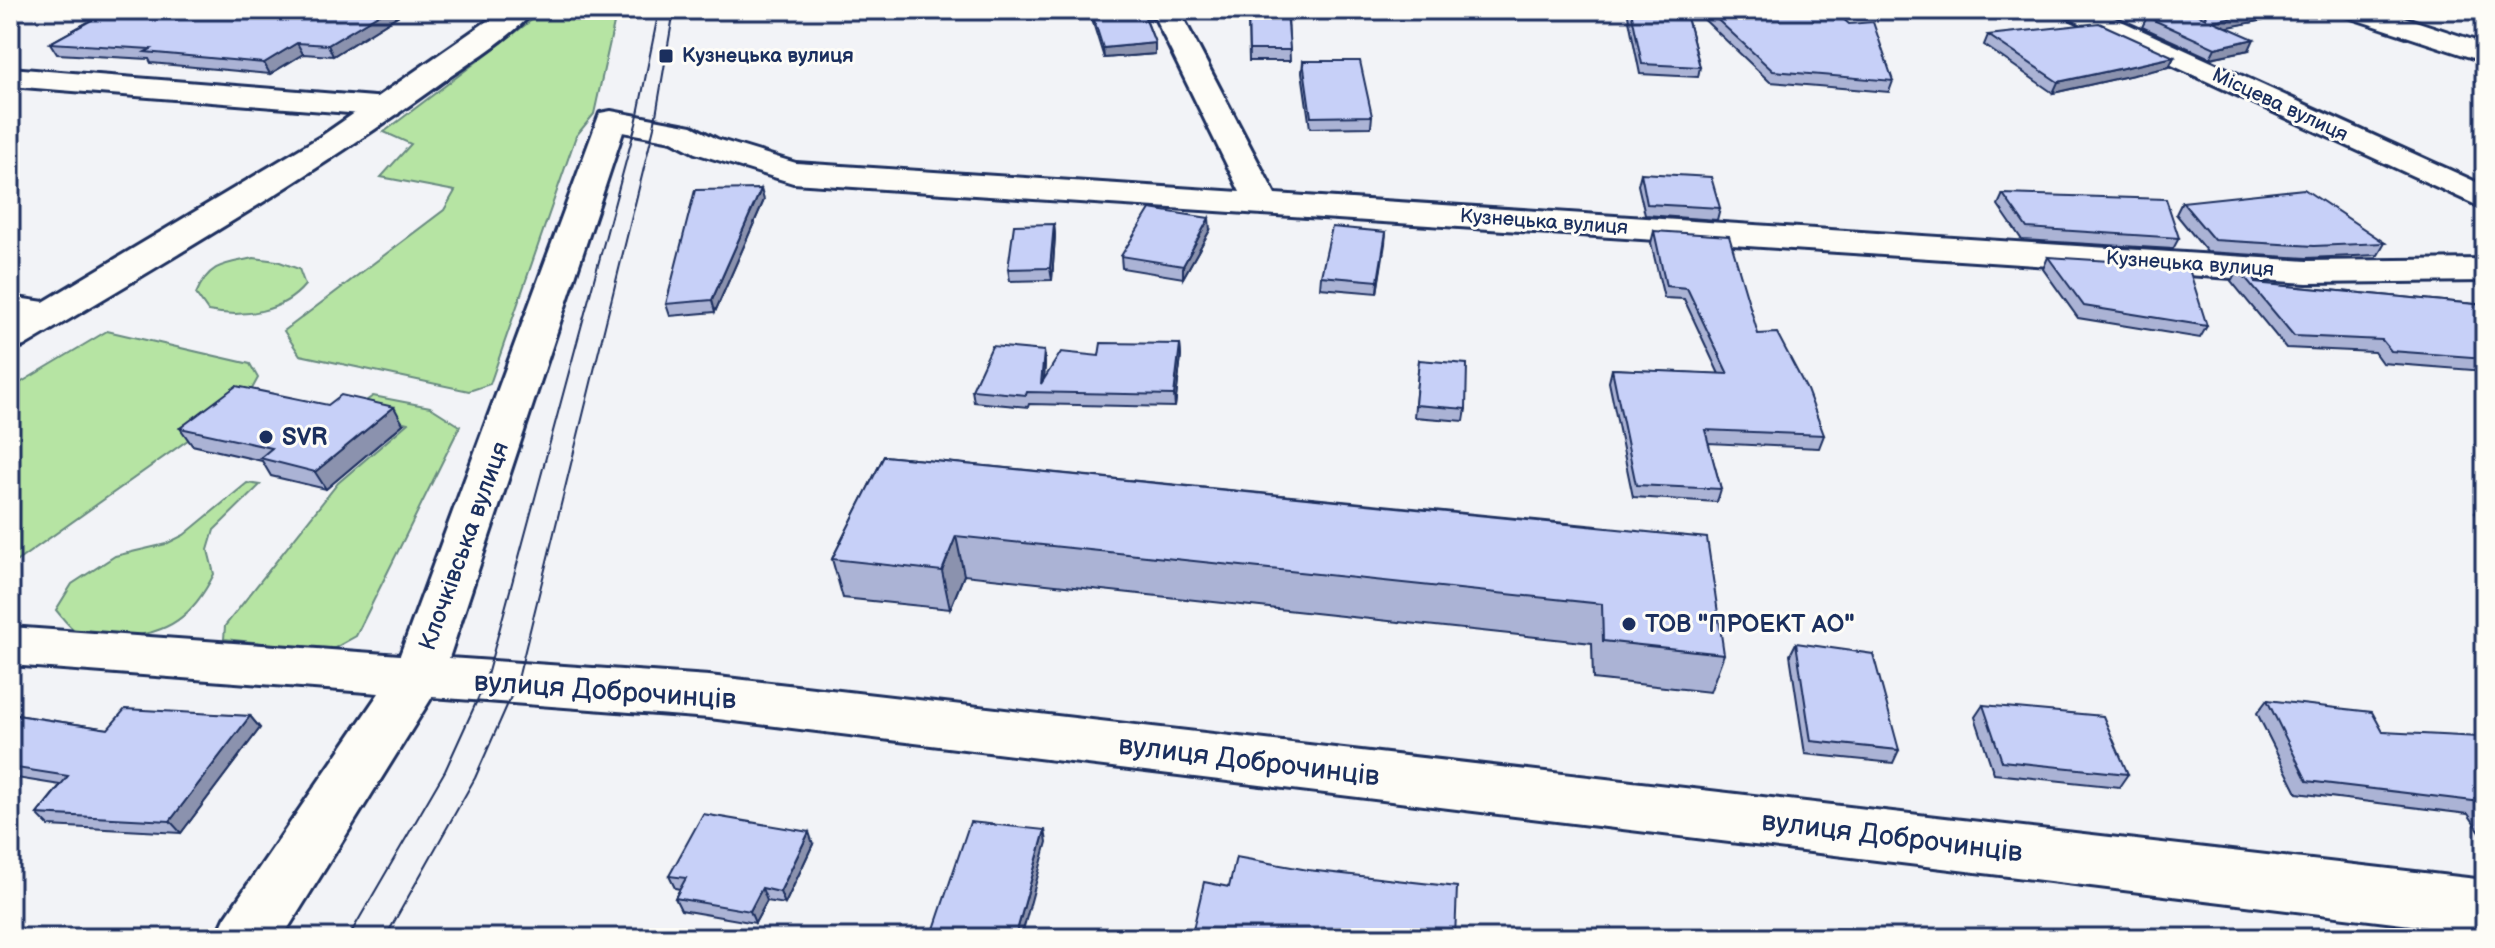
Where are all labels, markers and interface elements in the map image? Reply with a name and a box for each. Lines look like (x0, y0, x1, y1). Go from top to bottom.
place label: Кузнецька вулиця (682, 44, 854, 68)
marker: Кузнецька вулиця (657, 47, 675, 65)
street label: Місцева вулиця (2208, 63, 2352, 147)
street label: Кузнецька вулиця (1459, 204, 1629, 240)
street label: Кузнецька вулиця (2105, 246, 2275, 282)
place label: SVR (282, 423, 328, 452)
marker: SVR (257, 428, 275, 446)
street label: Клочківська вулиця (413, 438, 515, 654)
place label: ТОВ "ПРОЕКТ АО" (1645, 610, 1855, 639)
marker: ТОВ "ПРОЕКТ АО" (1620, 615, 1638, 633)
street label: вулиця Доброчинців (473, 665, 738, 717)
street label: вулиця Доброчинців (1117, 729, 1382, 793)
street label: вулиця Доброчинців (1760, 805, 2025, 869)

